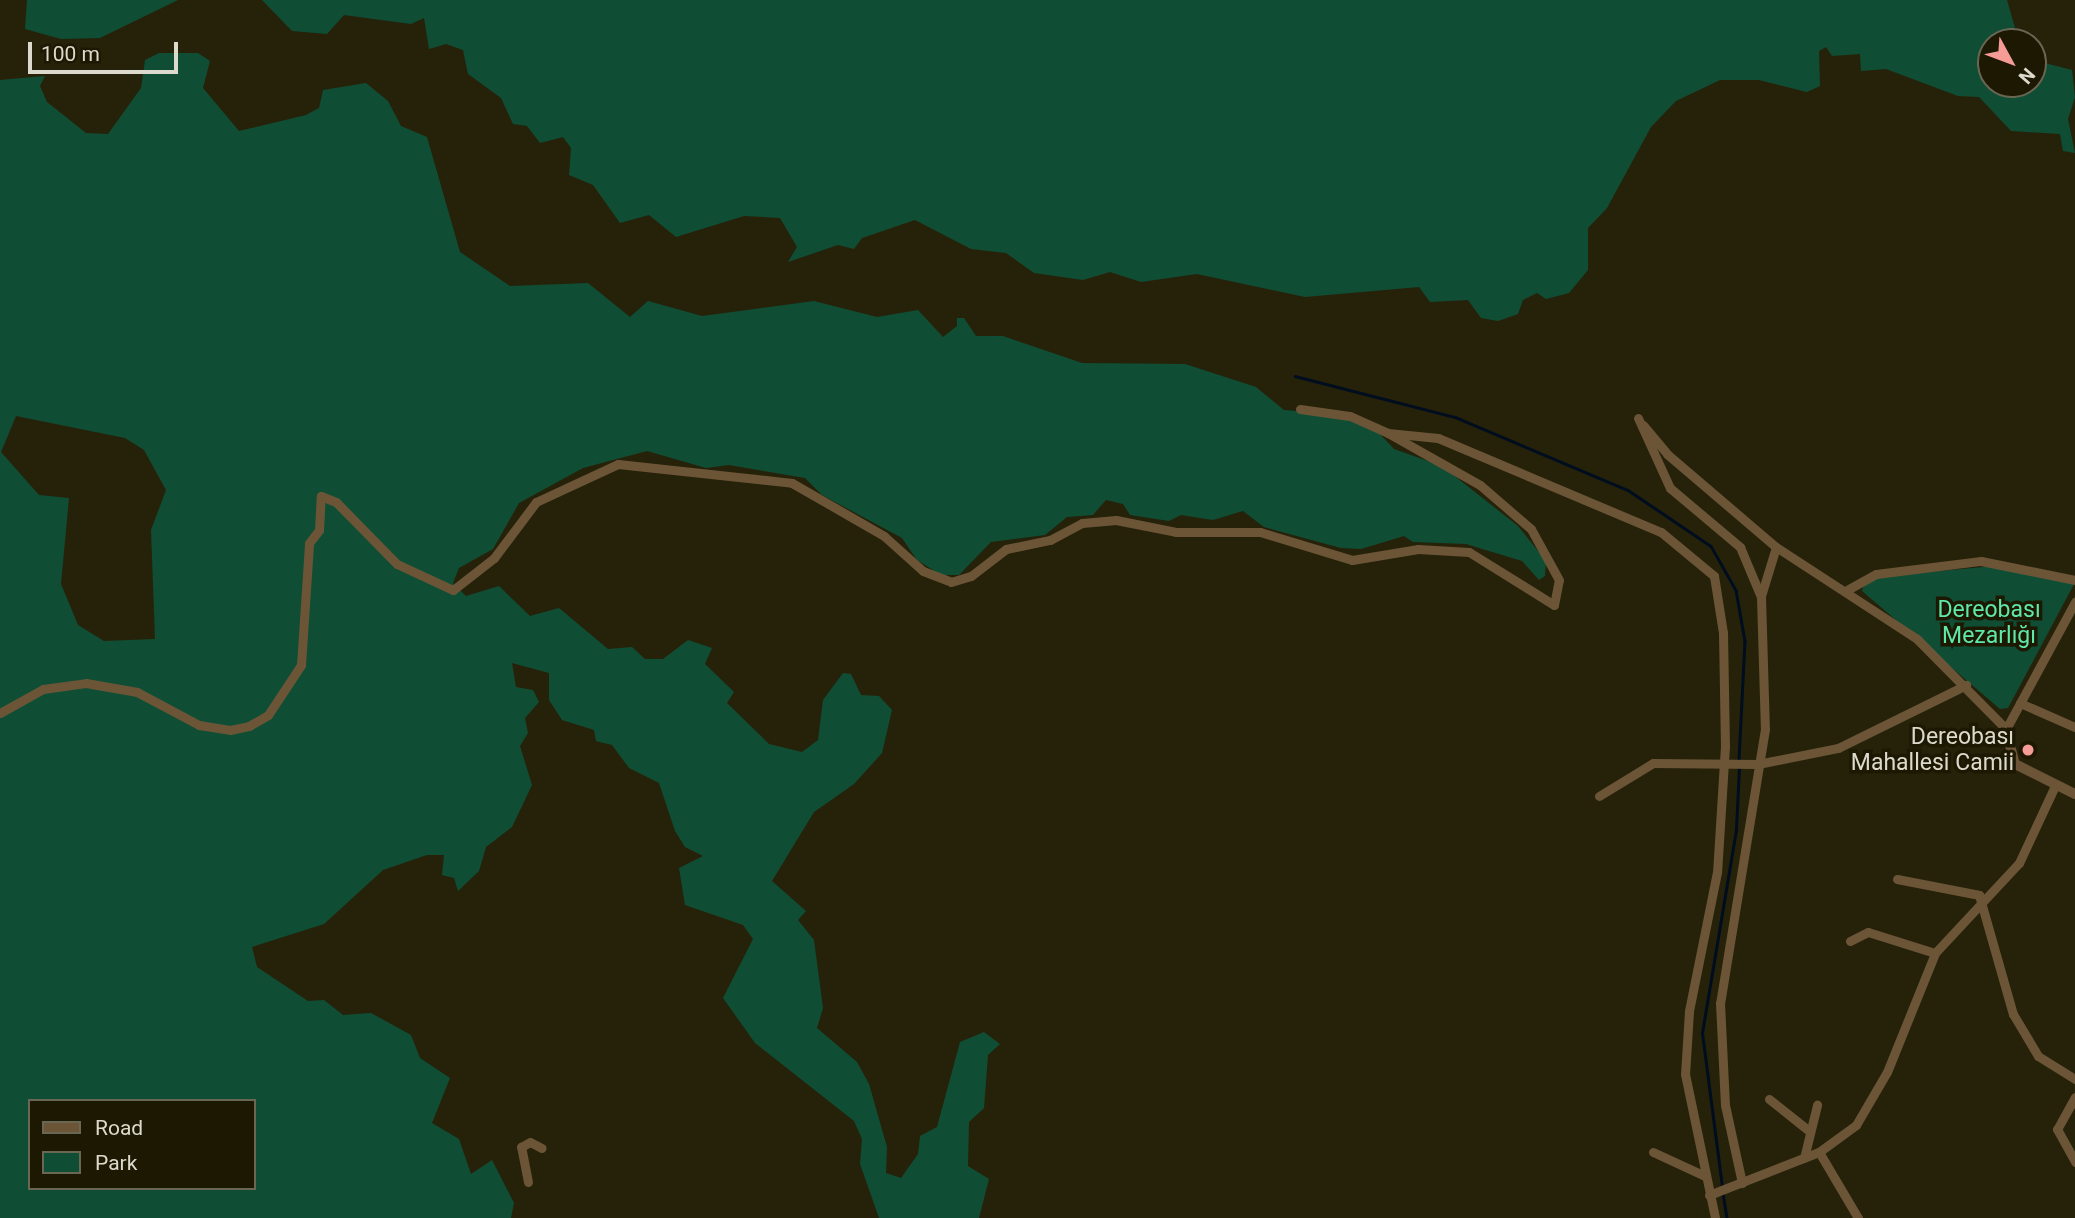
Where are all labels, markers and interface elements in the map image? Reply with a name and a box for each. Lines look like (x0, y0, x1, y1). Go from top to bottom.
scale bar (32, 28, 182, 72)
north arrow (1977, 28, 2047, 98)
text: 100 m (41, 42, 100, 66)
text: N (2014, 63, 2040, 88)
park label: Dereobası Mezarlığı (1937, 596, 2041, 650)
place label: Dereobası Mahallesi Camii (1851, 723, 2014, 777)
marker: Dereobası Mahallesi Camii (2020, 742, 2036, 758)
legend (28, 1099, 256, 1190)
text: Road (95, 1116, 143, 1140)
text: Park (95, 1151, 137, 1175)

